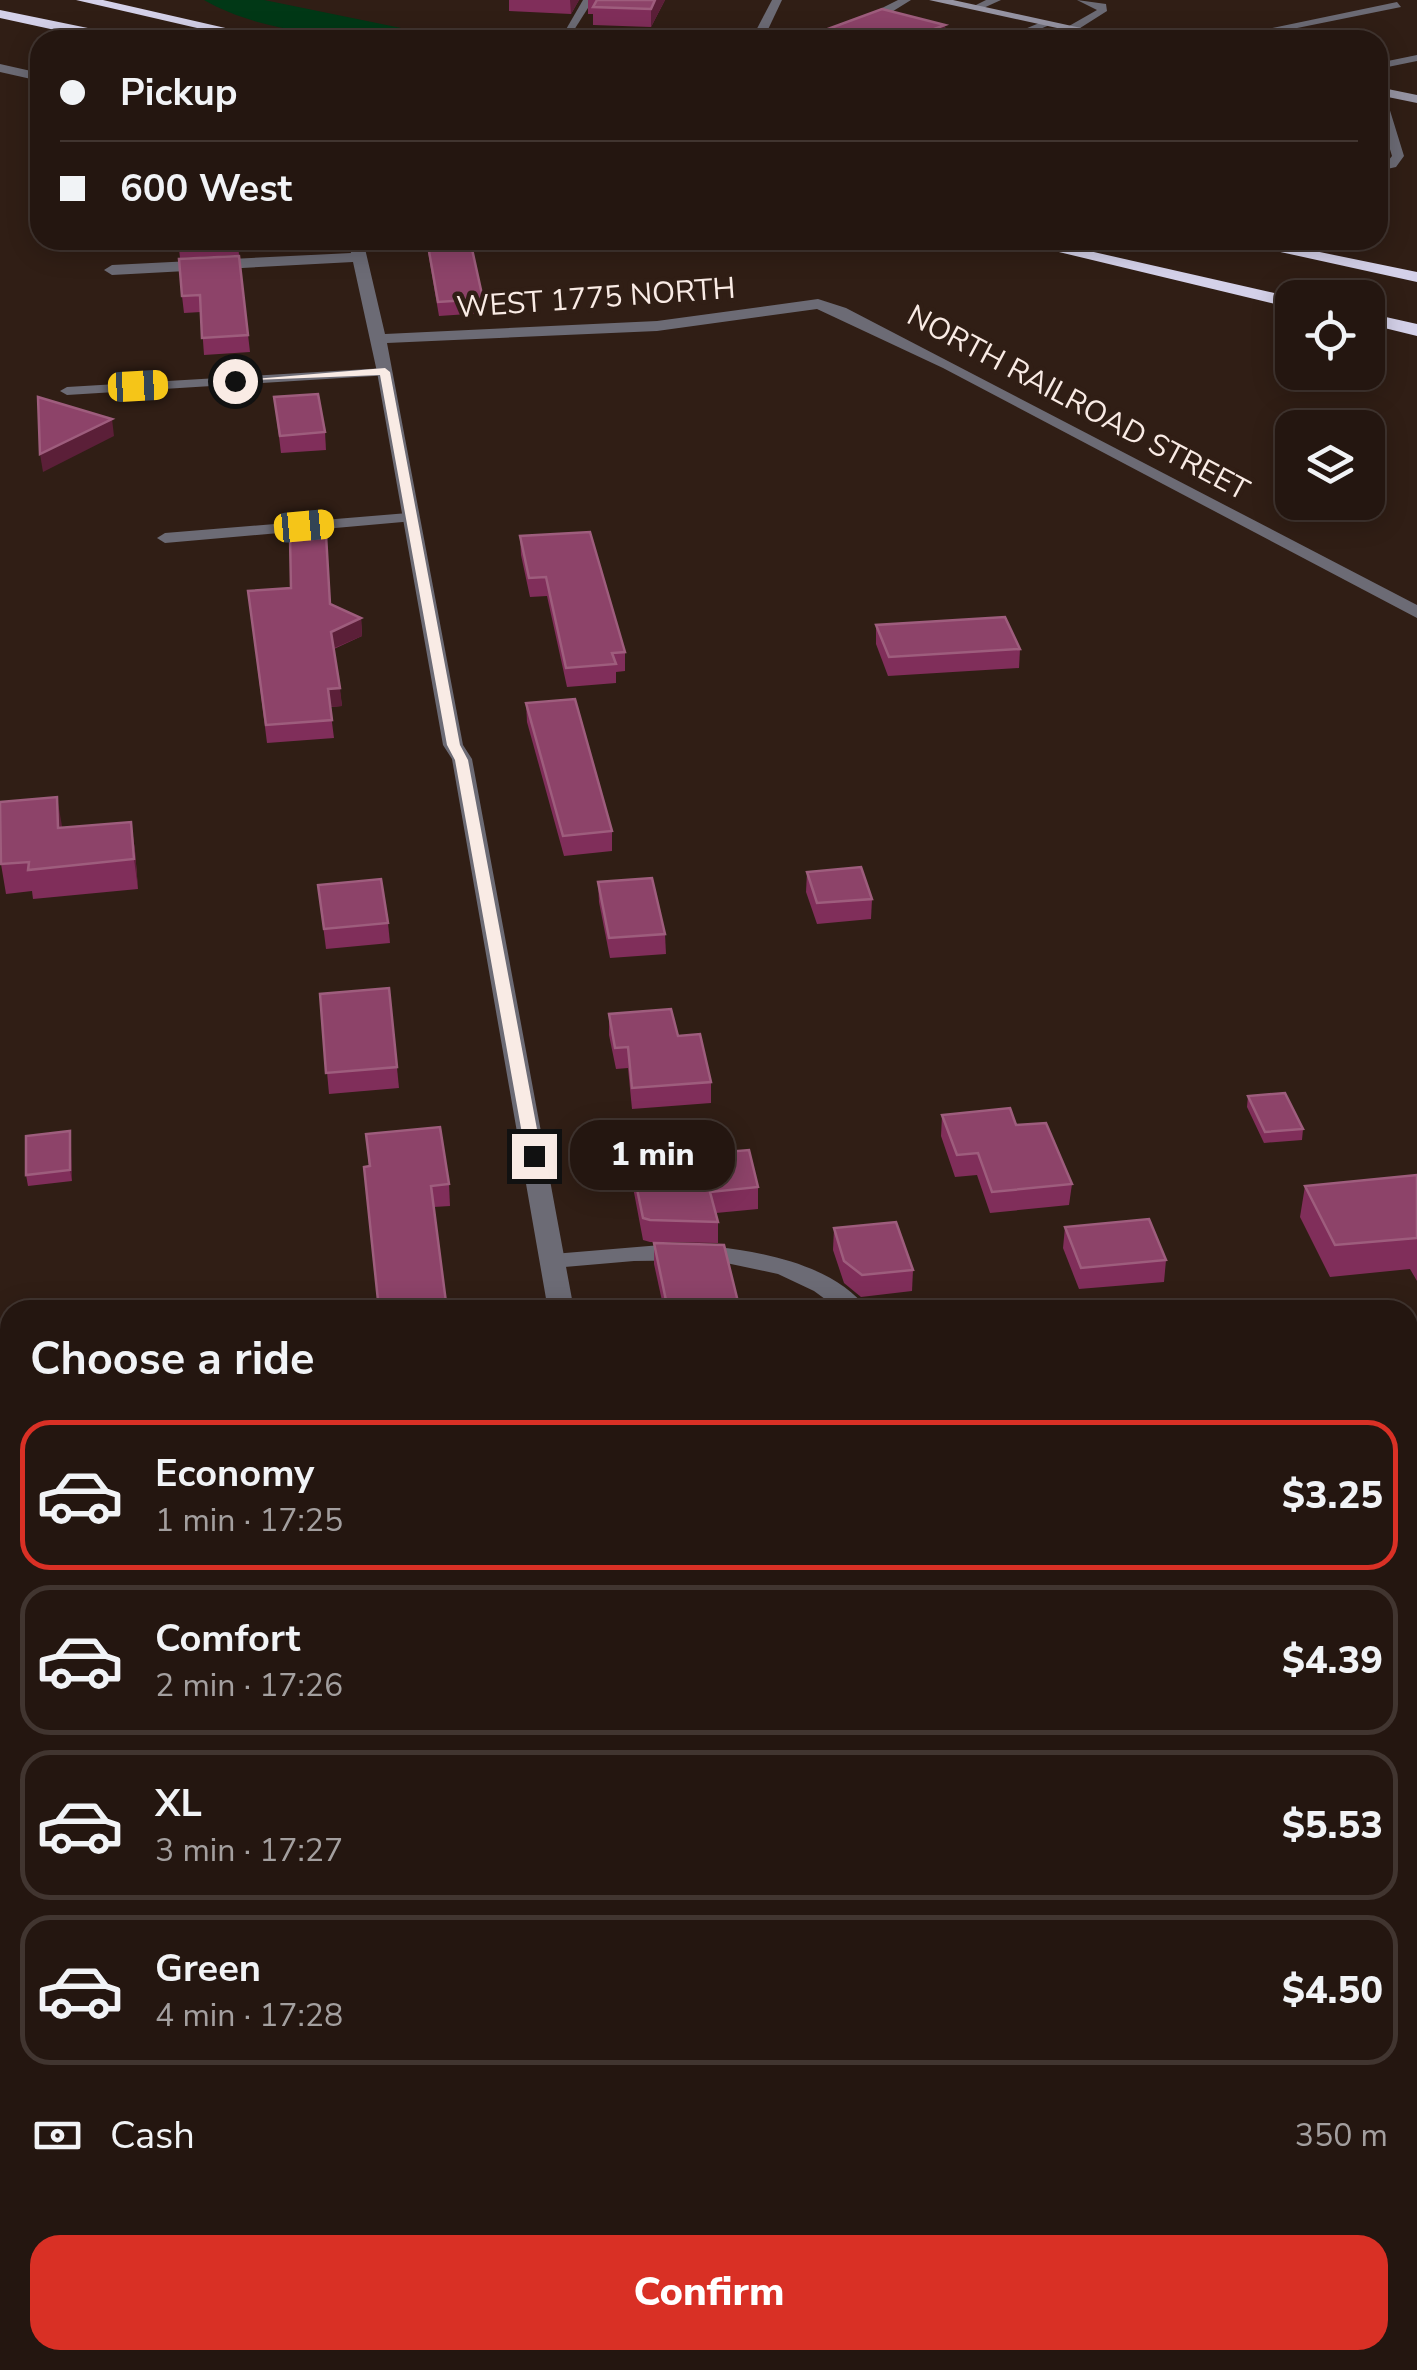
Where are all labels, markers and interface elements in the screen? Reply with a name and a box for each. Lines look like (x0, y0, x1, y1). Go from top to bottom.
text: Pickup (120, 67, 238, 118)
text: 600 West (120, 163, 292, 214)
street label: WEST 1775 NORTH (455, 268, 737, 328)
map controls (1275, 280, 1385, 520)
button: locate (1275, 280, 1385, 390)
street label: NORTH RAILROAD STREET (900, 295, 1256, 511)
route start (213, 359, 258, 404)
car (107, 369, 169, 403)
button: layers (1275, 410, 1385, 520)
car (273, 508, 335, 544)
callout: 1 min (569, 1121, 734, 1191)
text: 1 min (610, 1133, 695, 1176)
route end (512, 1134, 557, 1179)
text: Choose a ride (30, 1329, 315, 1390)
text: Economy (155, 1448, 314, 1499)
icon: car (35, 1450, 125, 1540)
text: $3.25 (1282, 1470, 1383, 1521)
text: 1 min · 17:25 (155, 1499, 343, 1542)
text: Comfort (155, 1613, 300, 1664)
icon: car (35, 1615, 125, 1705)
text: $4.39 (1282, 1635, 1383, 1686)
text: 2 min · 17:26 (155, 1664, 343, 1707)
text: XL (155, 1778, 202, 1829)
icon: car (35, 1780, 125, 1870)
text: $5.53 (1282, 1800, 1383, 1851)
text: 3 min · 17:27 (155, 1829, 343, 1872)
text: Green (155, 1943, 261, 1994)
icon: car (35, 1945, 125, 2035)
text: $4.50 (1282, 1965, 1383, 2016)
text: 4 min · 17:28 (155, 1994, 343, 2037)
icon: cash (30, 2108, 85, 2163)
text: Cash (110, 2110, 195, 2161)
text: 350 m (1295, 2114, 1388, 2157)
button: Confirm (30, 2235, 1388, 2350)

